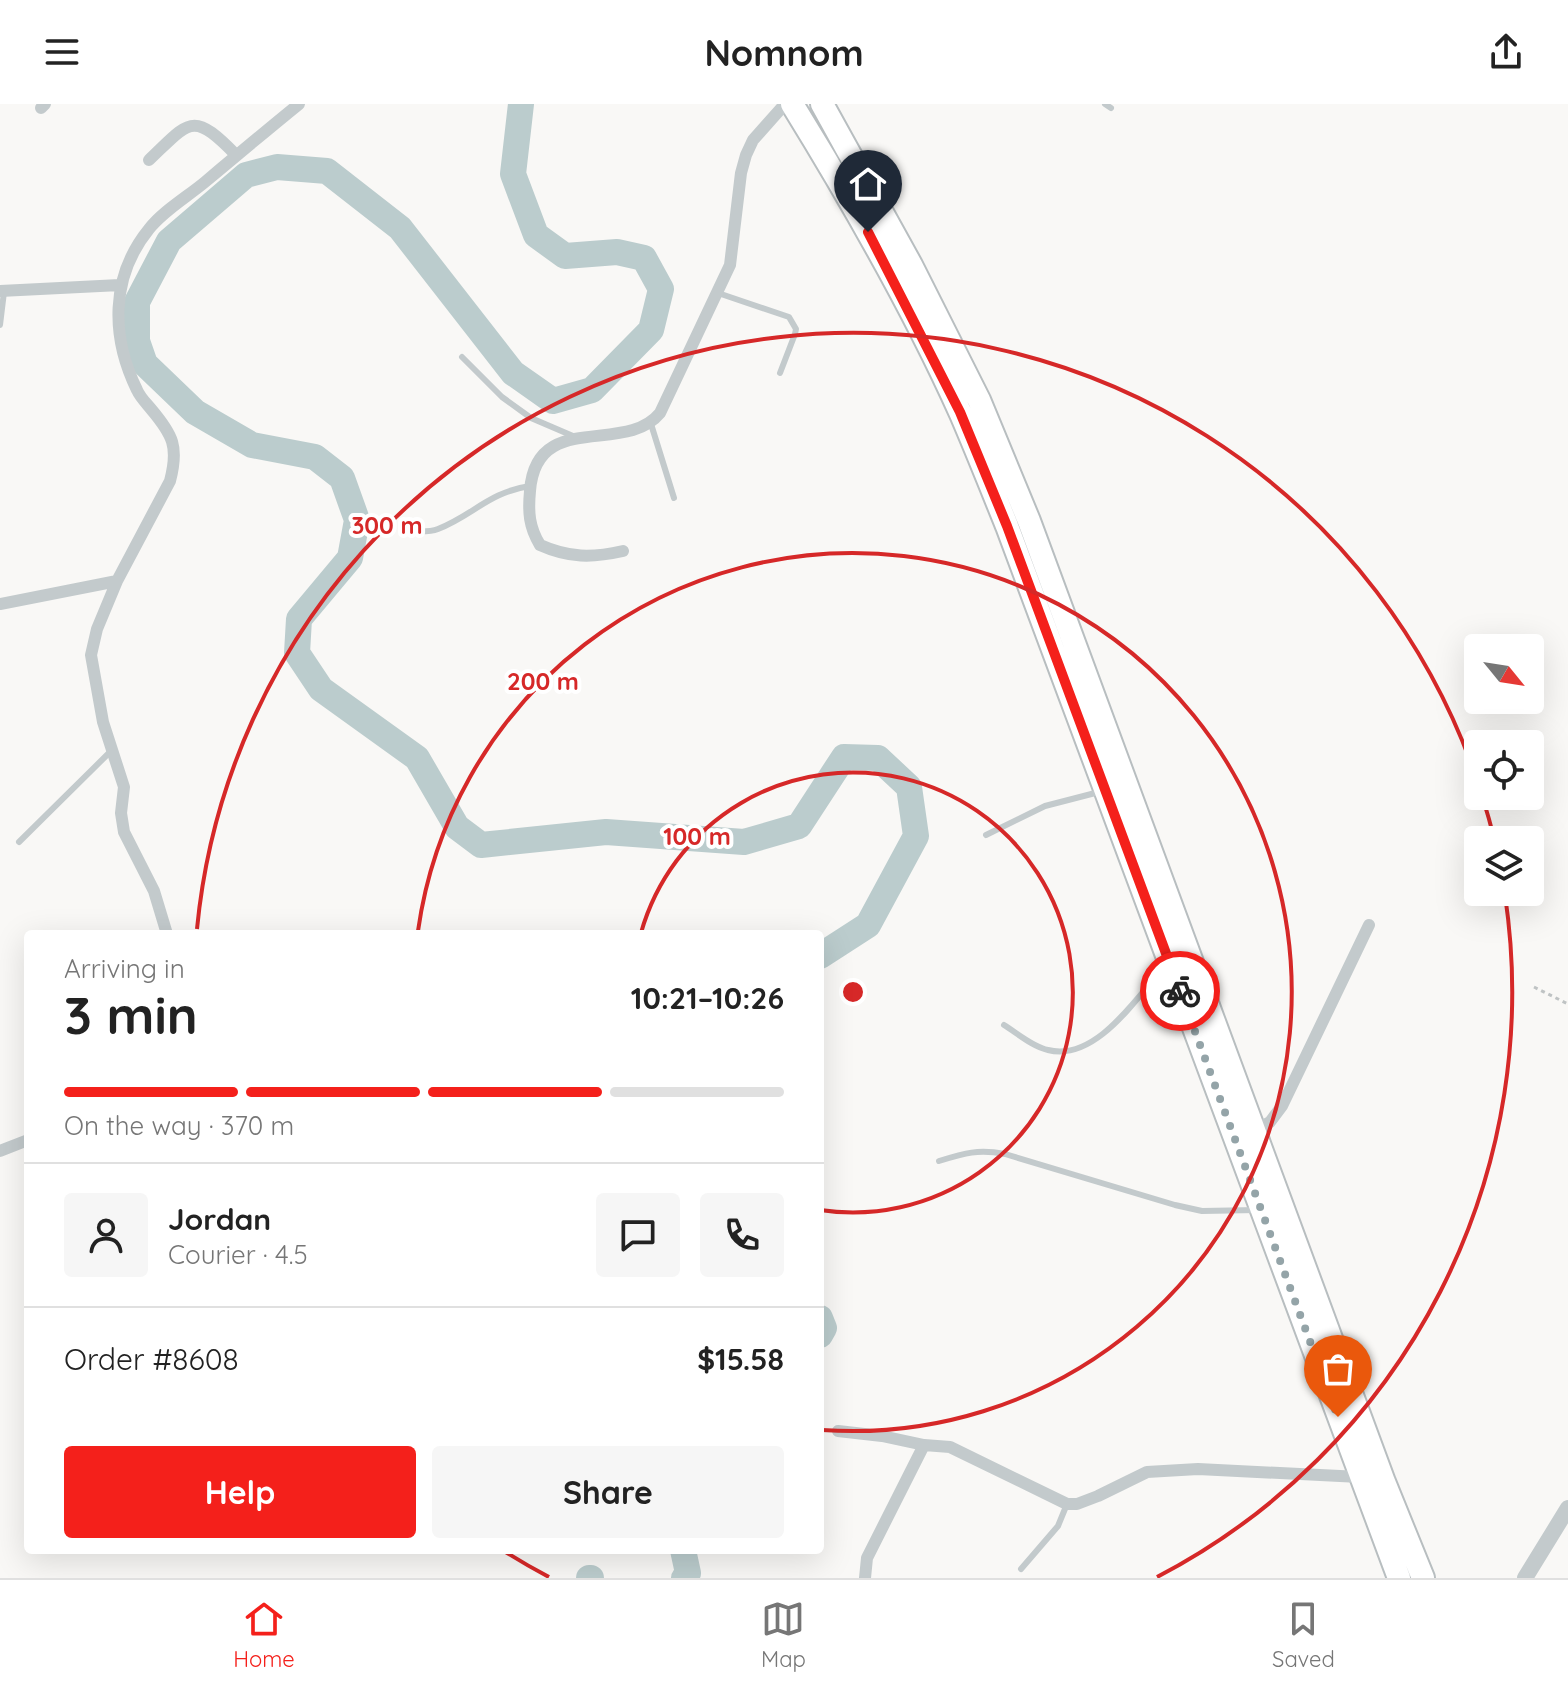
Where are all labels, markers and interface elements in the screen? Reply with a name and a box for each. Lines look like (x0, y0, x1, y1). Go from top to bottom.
icon: menu (40, 30, 84, 74)
text: Nomnom (704, 30, 864, 75)
icon: share (1484, 30, 1528, 74)
pin (834, 150, 902, 232)
icon: home (846, 162, 890, 206)
text: 300 m (351, 510, 423, 540)
north arrow (1464, 634, 1544, 714)
map controls (1464, 634, 1544, 906)
text: 200 m (507, 666, 579, 696)
button: locate (1464, 730, 1544, 810)
text: 100 m (663, 821, 731, 851)
button: layers (1464, 826, 1544, 906)
courier (1140, 951, 1220, 1031)
text: Arriving in (64, 952, 185, 985)
icon: bike (1158, 969, 1202, 1013)
centre of rings (839, 978, 867, 1006)
text: 10:21–10:26 (631, 979, 784, 1017)
text: 3 min (64, 982, 198, 1047)
text: On the way · 370 m (64, 1109, 294, 1142)
button: person (64, 1193, 148, 1277)
button: chat (596, 1193, 680, 1277)
button: phone (700, 1193, 784, 1277)
text: Jordan (168, 1200, 271, 1238)
text: Courier · 4.5 (168, 1238, 308, 1271)
pin (1304, 1335, 1372, 1417)
text: Order #8608 (64, 1340, 239, 1378)
text: $15.58 (697, 1340, 784, 1378)
icon: bag (1316, 1347, 1360, 1391)
button: Help (64, 1446, 416, 1538)
button: Share (432, 1446, 784, 1538)
tab: Home (233, 1597, 295, 1673)
tab: Map (761, 1597, 806, 1673)
tab: Saved (1272, 1597, 1335, 1673)

